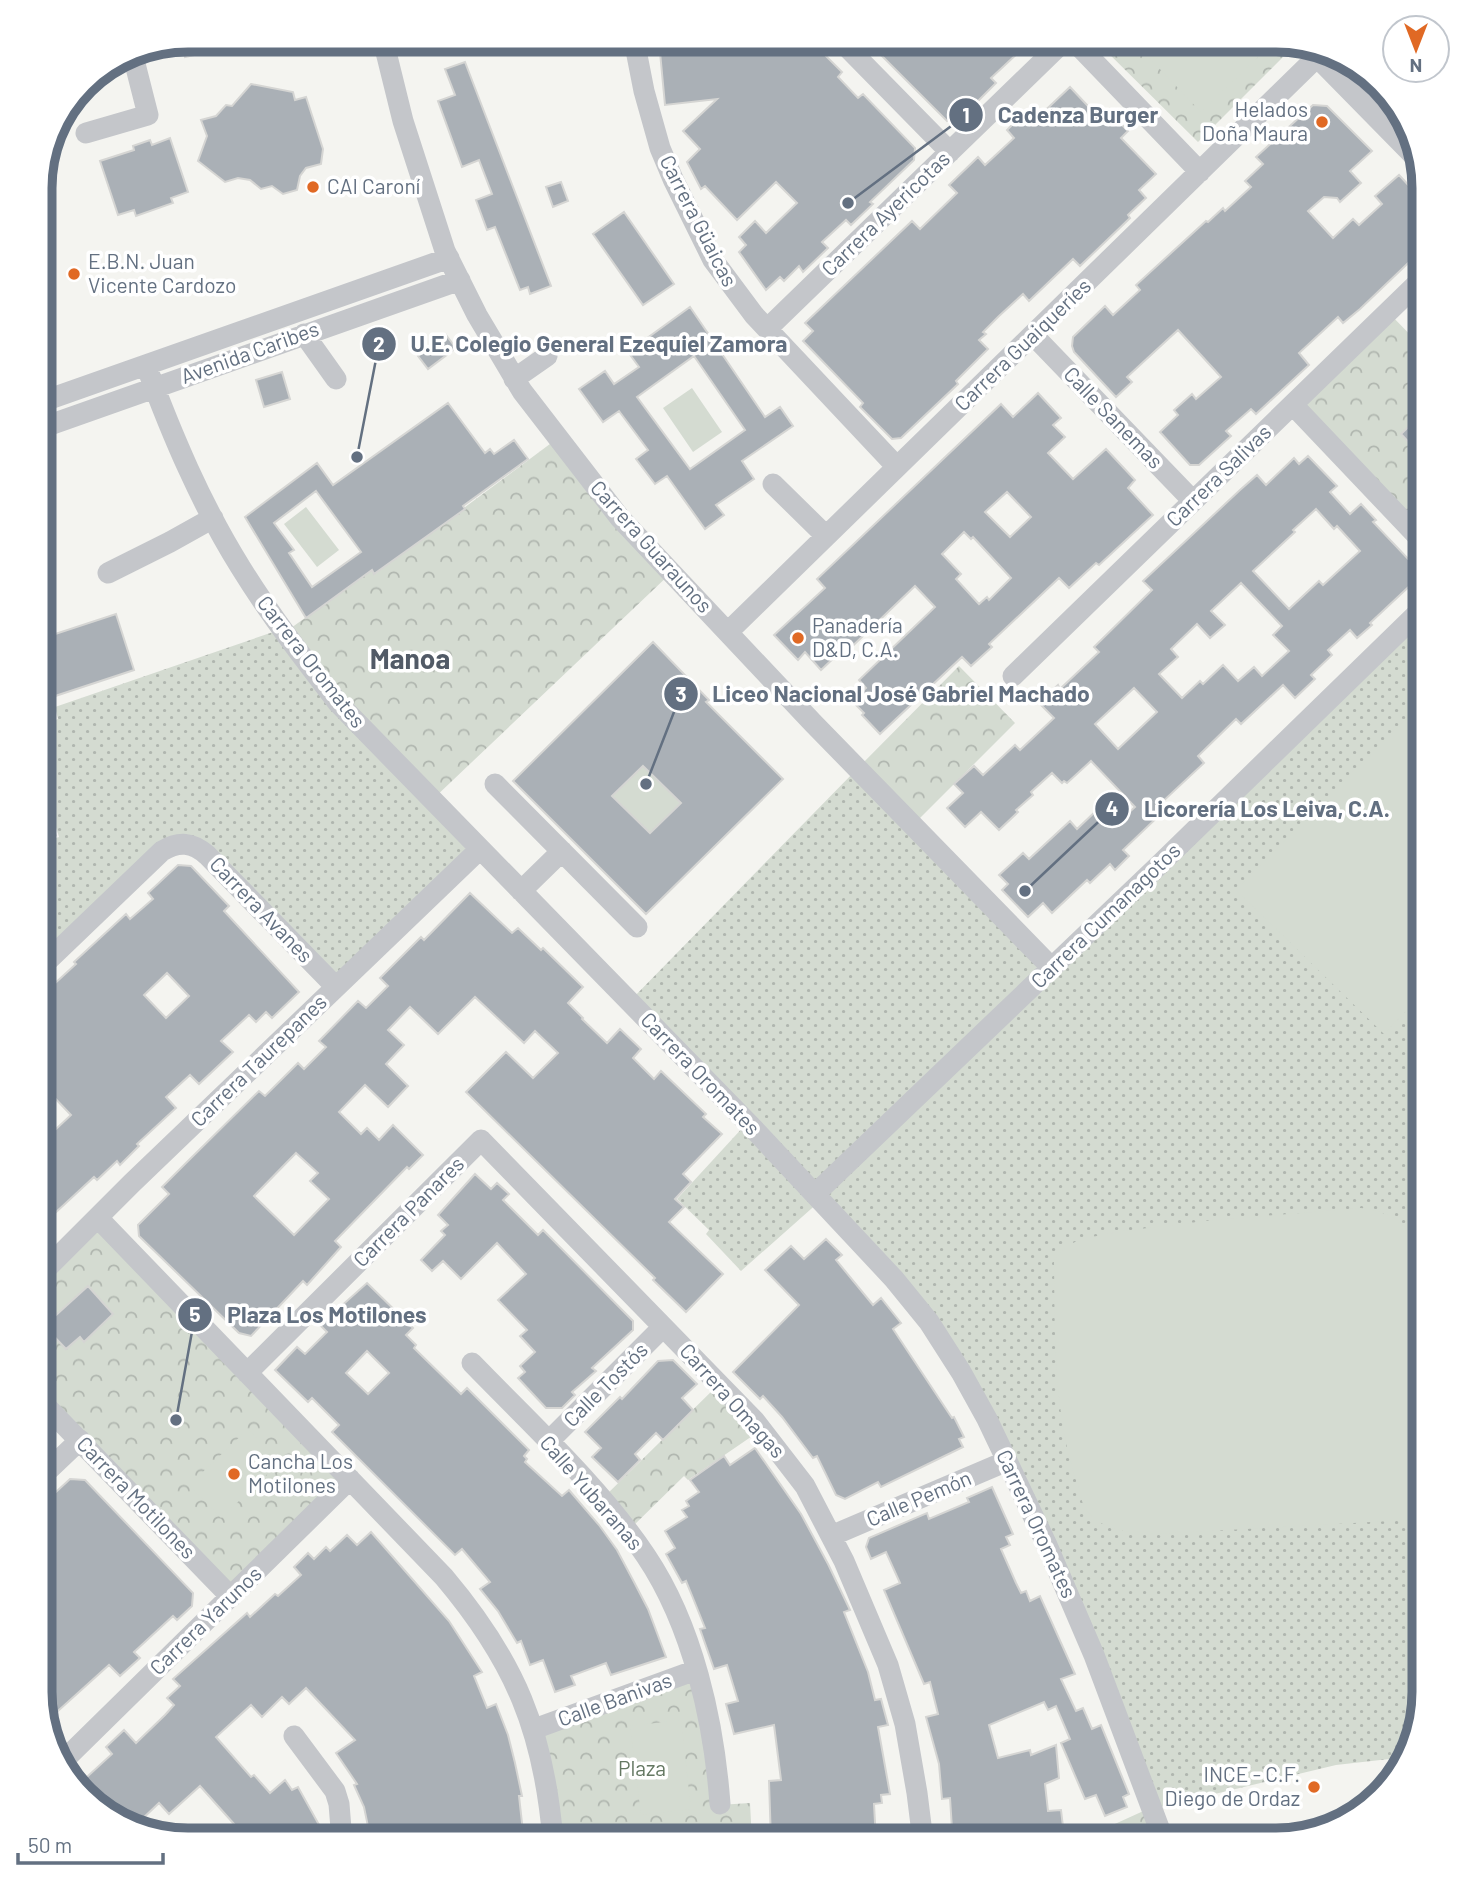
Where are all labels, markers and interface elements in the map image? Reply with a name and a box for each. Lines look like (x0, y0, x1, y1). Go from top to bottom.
north arrow (1381, 14, 1451, 84)
text: N (1410, 55, 1422, 78)
callout: Cadenza Burger (949, 93, 1173, 137)
place label: Helados Doña Maura (1202, 96, 1308, 145)
text: Cadenza Burger (998, 100, 1159, 128)
text: 1 (962, 102, 970, 127)
marker: Helados Doña Maura (1314, 114, 1330, 130)
street label: Carrera Ayericotas (816, 145, 954, 280)
street label: Carrera Güaicas (655, 150, 743, 290)
place label: CAI Caroní (327, 173, 421, 198)
marker: CAI Caroní (305, 179, 321, 195)
place label: E.B.N. Juan Vicente Cardozo (88, 248, 236, 297)
marker: E.B.N. Juan Vicente Cardozo (66, 266, 82, 282)
street label: Carrera Guaiqueríes (949, 273, 1095, 415)
street label: Avenida Caribes (177, 315, 322, 388)
callout: U.E. Colegio General Ezequiel Zamora (361, 322, 801, 366)
text: U.E. Colegio General Ezequiel Zamora (410, 329, 788, 357)
text: 2 (373, 331, 385, 356)
street label: Calle Sanemas (1059, 361, 1169, 473)
street label: Carrera Salivas (1160, 419, 1276, 531)
street label: Carrera Guaraunos (586, 475, 718, 617)
street label: Carrera Oromates (253, 590, 372, 732)
place label: Panadería D&D, C.A. (812, 612, 903, 661)
marker: Panadería D&D, C.A. (790, 630, 806, 646)
district label: Manoa (370, 641, 450, 675)
callout: Liceo Nacional José Gabriel Machado (664, 672, 1104, 716)
text: Liceo Nacional José Gabriel Machado (712, 679, 1090, 707)
text: 3 (675, 681, 687, 706)
callout: Licorería Los Leiva, C.A. (1095, 787, 1404, 831)
text: Licorería Los Leiva, C.A. (1144, 794, 1390, 822)
text: 4 (1106, 795, 1118, 820)
street label: Carrera Cumanagotos (1025, 837, 1185, 993)
street label: Carrera Avanes (205, 851, 319, 967)
street label: Carrera Taurepanes (185, 989, 331, 1131)
street label: Carrera Oromates (636, 1006, 766, 1139)
street label: Carrera Panares (347, 1150, 468, 1271)
callout: Plaza Los Motilones (178, 1293, 440, 1337)
text: Plaza Los Motilones (227, 1300, 427, 1328)
text: 5 (189, 1301, 201, 1326)
street label: Calle Tostós (558, 1337, 652, 1431)
street label: Carrera Omagas (675, 1338, 791, 1462)
street label: Calle Yubaranas (536, 1430, 649, 1554)
street label: Carrera Motilones (72, 1431, 202, 1563)
street label: Carrera Oromates (992, 1445, 1083, 1601)
place label: Cancha Los Motilones (248, 1448, 353, 1497)
street label: Calle Pemón (862, 1464, 975, 1531)
marker: Cancha Los Motilones (226, 1466, 242, 1482)
street label: Carrera Yarunos (144, 1560, 266, 1679)
street label: Calle Banivas (554, 1666, 675, 1731)
park label: Plaza (618, 1755, 666, 1780)
place label: INCE - C.F. Diego de Ordaz (1165, 1761, 1300, 1810)
marker: INCE - C.F. Diego de Ordaz (1306, 1779, 1322, 1795)
scale bar (18, 1822, 163, 1866)
text: 50 m (28, 1832, 72, 1857)

